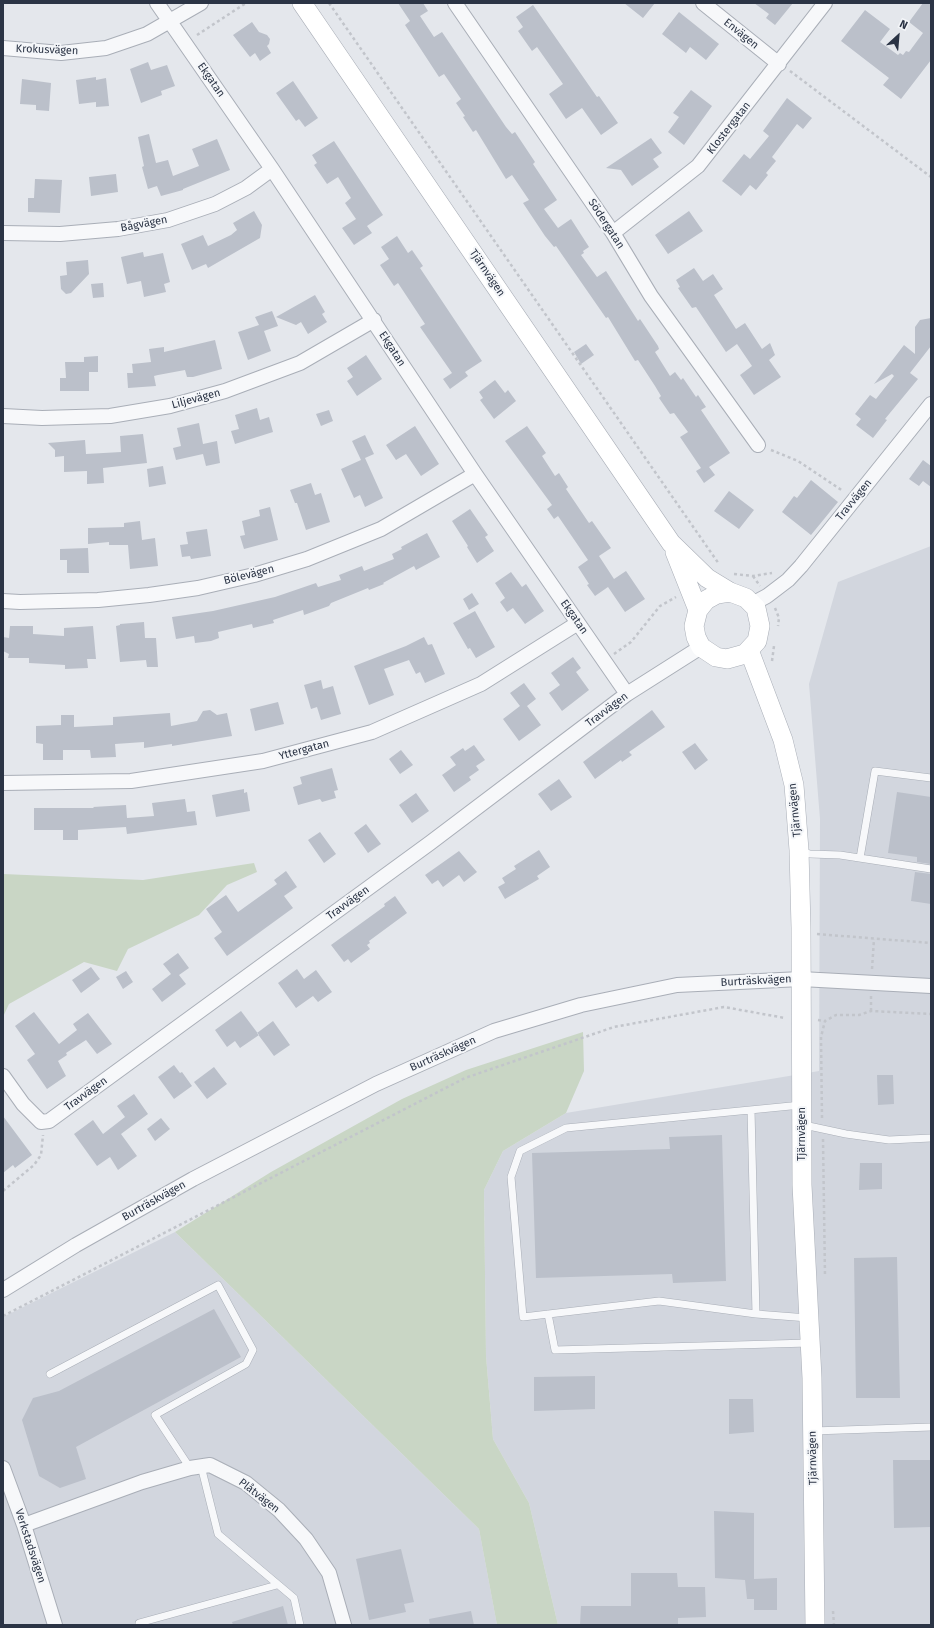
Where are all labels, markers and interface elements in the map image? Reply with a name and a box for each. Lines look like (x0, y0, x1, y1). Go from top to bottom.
street label: Envägen (721, 16, 761, 52)
north arrow (878, 16, 918, 56)
text: N (897, 17, 910, 32)
street label: Krokusvägen (15, 42, 79, 58)
street label: Ekgatan (194, 60, 228, 100)
street label: Klostergatan (704, 99, 754, 157)
street label: Södergatan (585, 197, 627, 251)
street label: Bågvägen (119, 213, 169, 235)
street label: Tjärnvägen (466, 247, 508, 299)
street label: Ekgatan (376, 329, 408, 369)
street label: Liljevägen (170, 386, 222, 412)
street label: Travvägen (833, 477, 875, 523)
street label: Bölevägen (223, 562, 275, 588)
street label: Ekgatan (557, 597, 591, 637)
street label: Travvägen (583, 690, 631, 730)
street label: Yttergatan (277, 737, 331, 763)
street label: Tjärnvägen (786, 782, 804, 838)
street label: Travvägen (324, 883, 372, 923)
street label: Burträskvägen (720, 973, 792, 989)
street label: Burträskvägen (408, 1034, 478, 1074)
street label: Travvägen (62, 1074, 110, 1114)
street label: Tjärnvägen (795, 1107, 809, 1161)
street label: Burträskvägen (120, 1178, 188, 1224)
street label: Tjärnvägen (806, 1431, 820, 1485)
street label: Plåtvägen (236, 1476, 282, 1516)
street label: Verkstadsvägen (12, 1507, 48, 1585)

